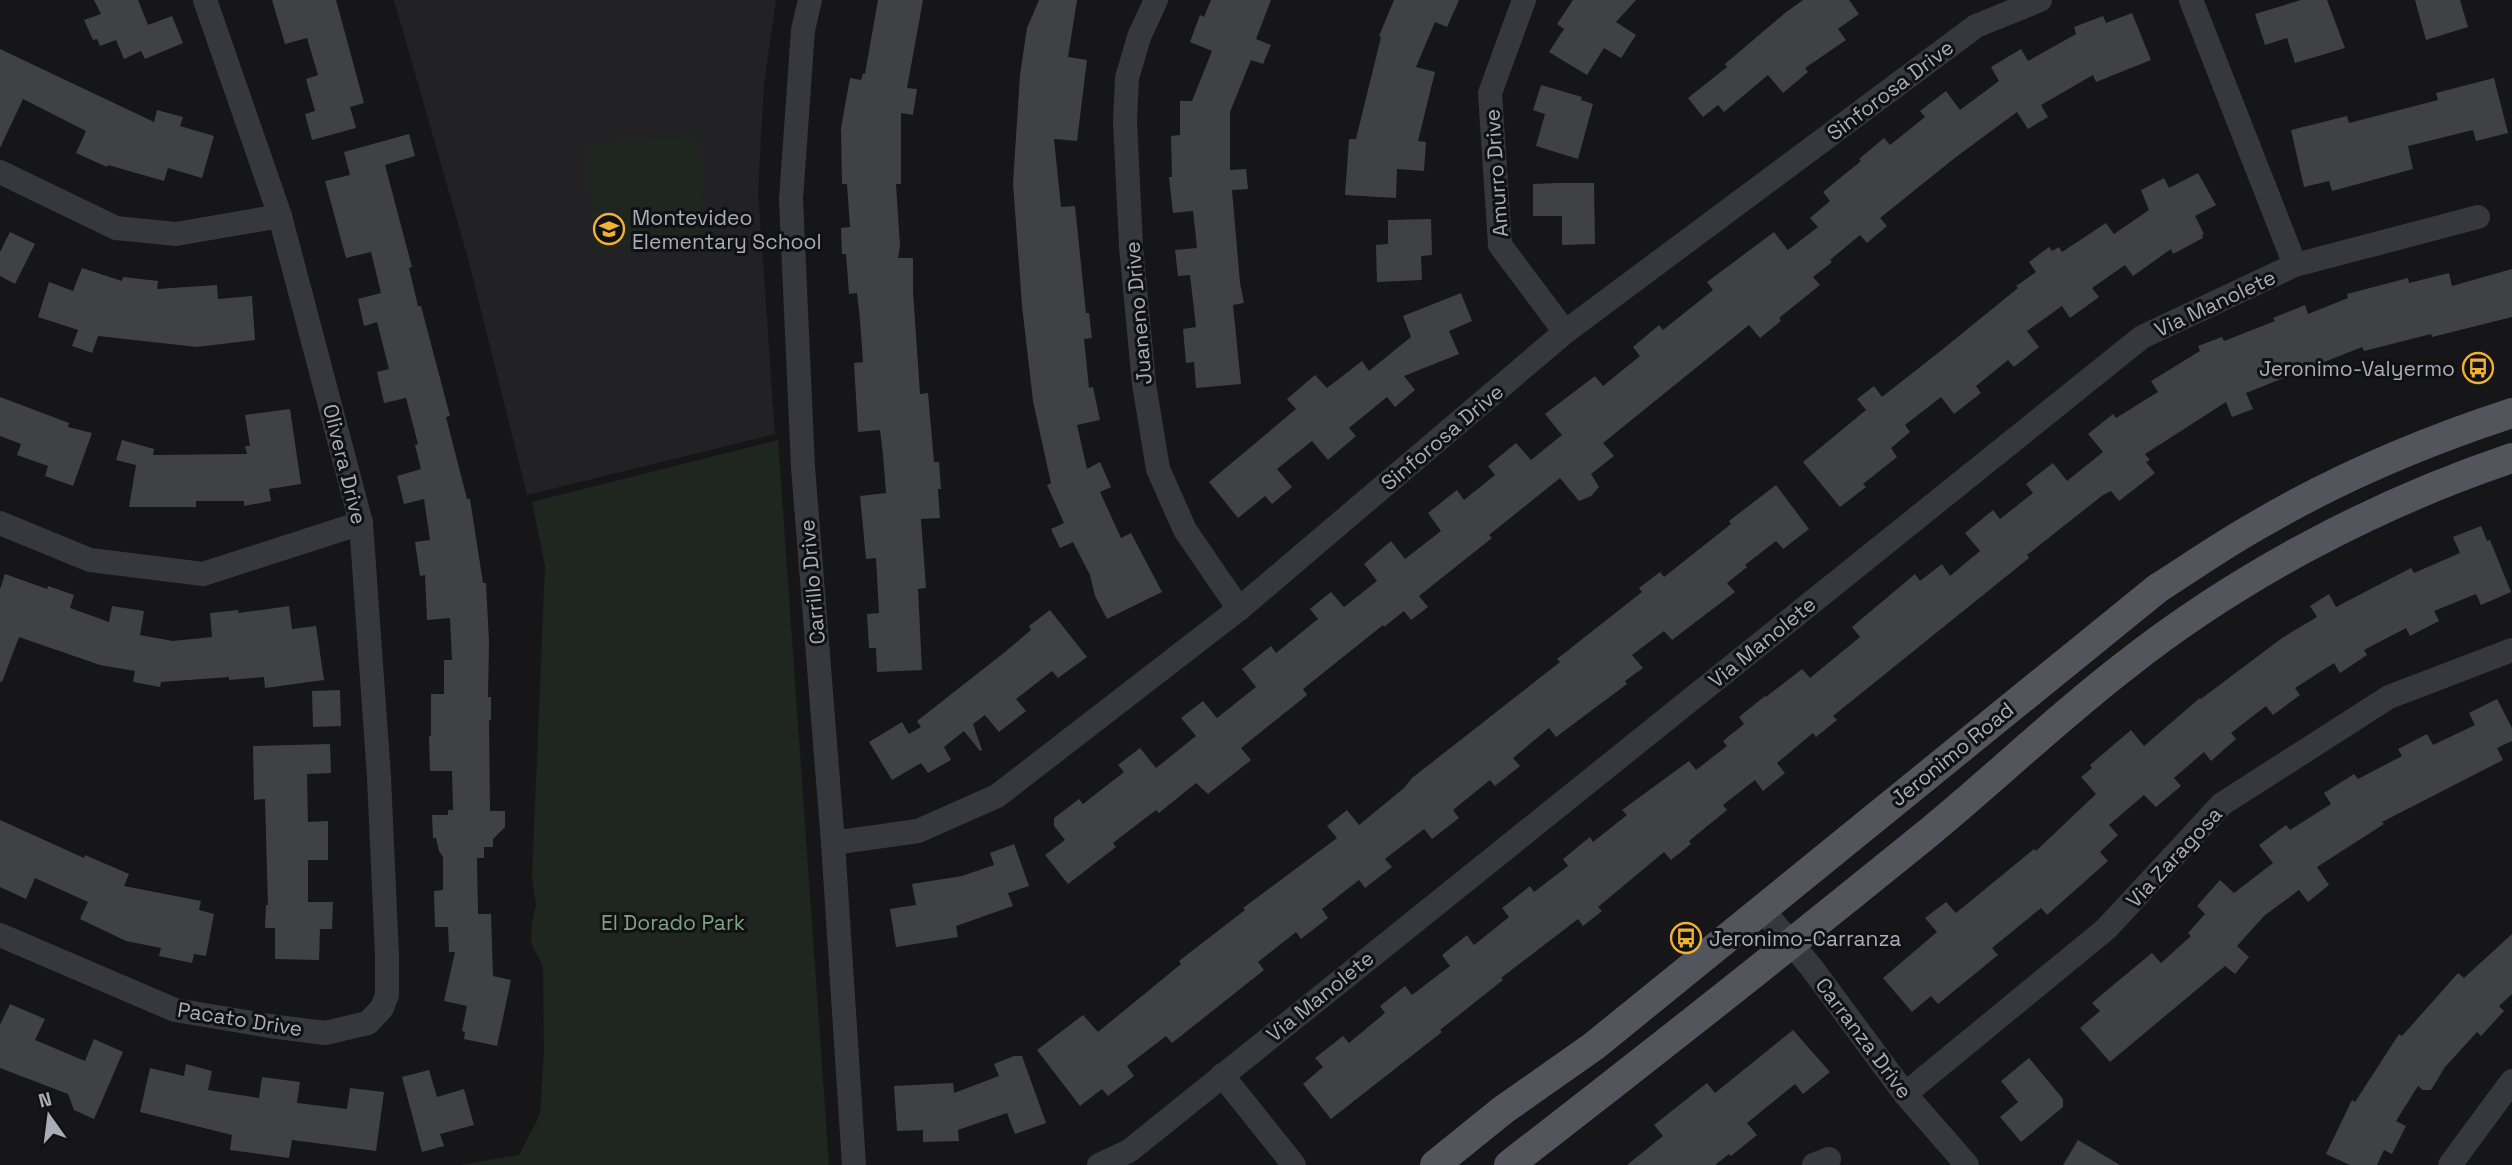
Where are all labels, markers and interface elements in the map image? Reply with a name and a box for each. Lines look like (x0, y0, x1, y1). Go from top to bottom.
street label: Sinforosa Drive (1821, 34, 1959, 146)
street label: Amurro Drive (1478, 108, 1514, 238)
place label: Montevideo Elementary School (632, 204, 822, 255)
school or university icon: Montevideo Elementary School (592, 212, 626, 246)
street label: Juaneno Drive (1118, 240, 1158, 386)
street label: Via Manolete (2150, 263, 2280, 343)
bus stop icon: Jeronimo-Valyermo (2461, 351, 2495, 385)
place label: Jeronimo-Valyermo (2259, 355, 2455, 382)
street label: Sinforosa Drive (1375, 378, 1509, 496)
street label: Olivera Drive (317, 401, 373, 527)
street label: Carrillo Drive (793, 518, 831, 646)
street label: Via Manolete (1703, 590, 1821, 694)
street label: Jeronimo Road (1885, 696, 2019, 812)
street label: Via Zaragosa (2120, 801, 2228, 913)
park label: El Dorado Park (601, 909, 745, 936)
bus stop icon: Jeronimo-Carranza (1669, 921, 1703, 955)
place label: Jeronimo-Carranza (1709, 925, 1901, 952)
street label: Via Manolete (1261, 944, 1379, 1048)
street label: Carranza Drive (1810, 972, 1918, 1104)
street label: Pacato Drive (176, 996, 304, 1042)
north arrow (14, 1081, 84, 1151)
text: N (36, 1086, 54, 1114)

